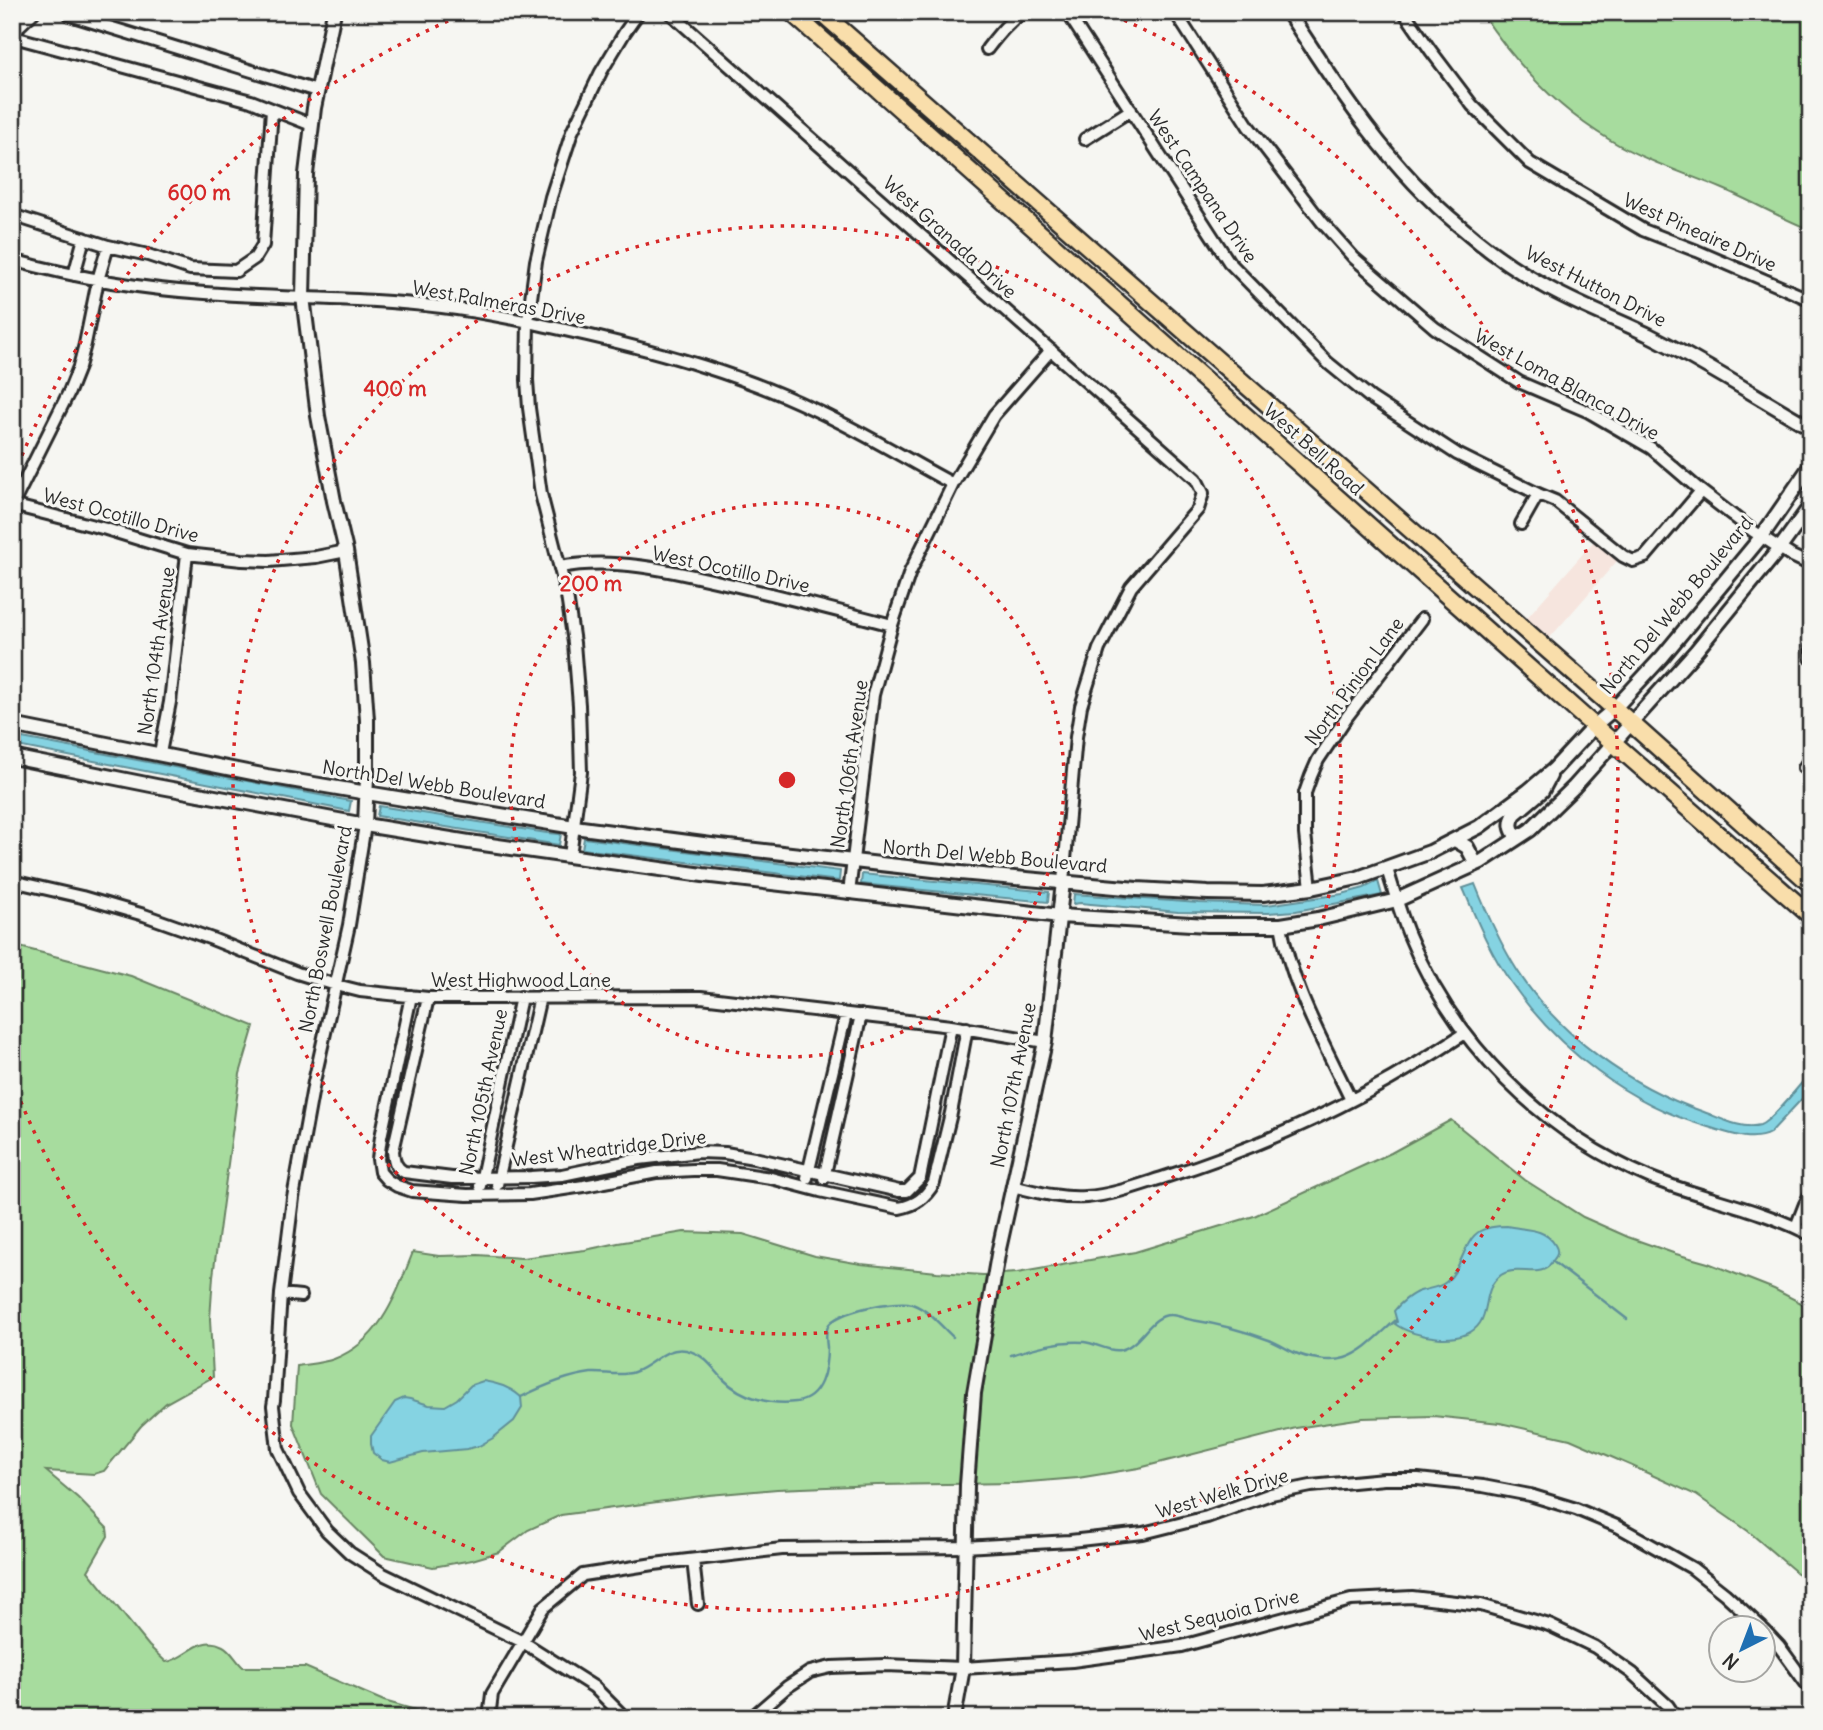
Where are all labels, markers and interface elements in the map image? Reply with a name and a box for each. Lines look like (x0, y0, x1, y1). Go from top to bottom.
street label: West Campana Drive (1143, 105, 1263, 267)
street label: West Granada Drive (878, 171, 1022, 303)
text: 600 m (167, 179, 231, 206)
street label: West Pineaire Drive (1620, 187, 1780, 277)
street label: West Hutton Drive (1521, 240, 1671, 332)
street label: West Palmeras Drive (410, 275, 588, 329)
street label: West Loma Blanca Drive (1470, 323, 1664, 445)
text: 400 m (363, 375, 427, 402)
street label: West Bell Road (1259, 398, 1369, 500)
street label: West Ocotillo Drive (40, 483, 202, 547)
street label: North Del Webb Boulevard (1594, 511, 1758, 699)
street label: West Ocotillo Drive (650, 541, 812, 597)
street label: North 104th Avenue (132, 565, 180, 737)
text: 200 m (560, 570, 623, 597)
street label: North Pinion Lane (1299, 612, 1409, 750)
street label: North 106th Avenue (825, 678, 873, 850)
street label: North Del Webb Boulevard (321, 755, 547, 813)
centre of rings (775, 768, 799, 792)
street label: North Boswell Boulevard (293, 823, 357, 1035)
street label: North Del Webb Boulevard (882, 834, 1108, 878)
street label: West Highwood Lane (431, 968, 611, 992)
street label: North 107th Avenue (985, 1000, 1041, 1170)
street label: North 105th Avenue (454, 1006, 512, 1178)
street label: West Wheatridge Drive (510, 1124, 708, 1172)
street label: West Welk Drive (1153, 1463, 1291, 1523)
street label: West Sequoia Drive (1137, 1584, 1301, 1646)
north arrow (1708, 1614, 1778, 1684)
text: N (1718, 1648, 1744, 1675)

